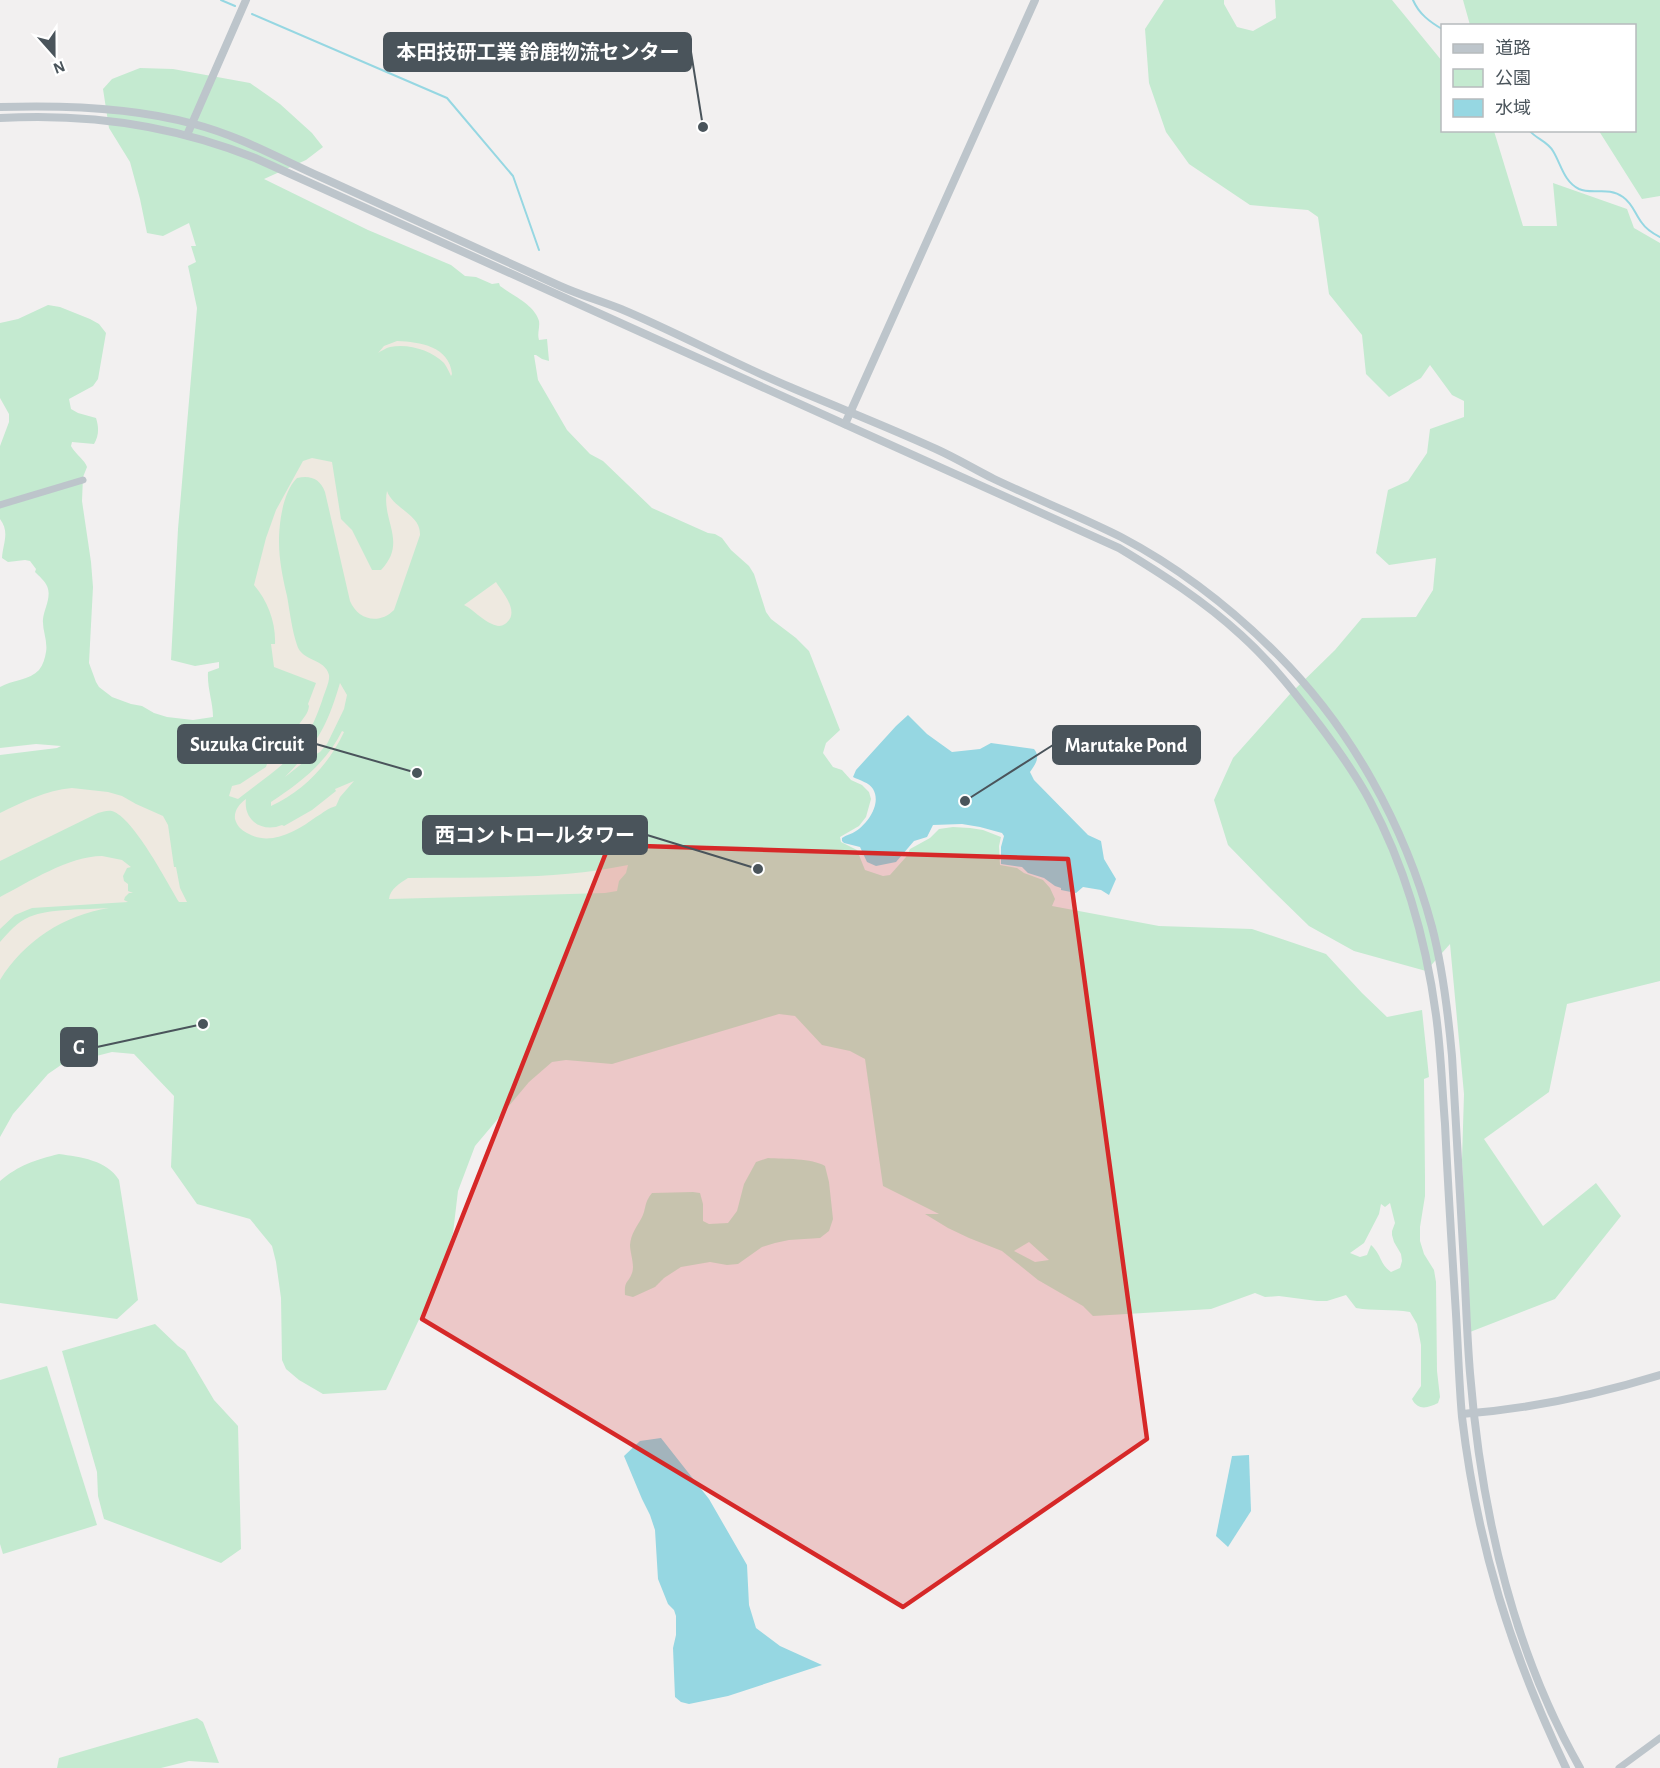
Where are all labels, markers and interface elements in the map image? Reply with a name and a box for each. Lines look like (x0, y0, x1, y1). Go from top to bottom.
north arrow (24, 24, 84, 84)
legend (1441, 24, 1636, 132)
callout: 本田技研工業 鈴鹿物流センター (384, 33, 691, 71)
text: 道路 (1495, 38, 1531, 58)
text: 本田技研工業 鈴鹿物流センター (396, 41, 680, 63)
text: N (51, 58, 67, 77)
text: 公園 (1495, 69, 1531, 88)
text: 水域 (1495, 99, 1531, 118)
callout: Suzuka Circuit (178, 725, 316, 763)
callout: Marutake Pond (1053, 726, 1200, 764)
text: Suzuka Circuit (190, 735, 304, 755)
text: Marutake Pond (1065, 736, 1188, 756)
callout: 西コントロールタワー (423, 816, 647, 854)
text: 西コントロールタワー (435, 825, 635, 846)
callout: G (61, 1028, 97, 1066)
text: G (73, 1038, 85, 1058)

